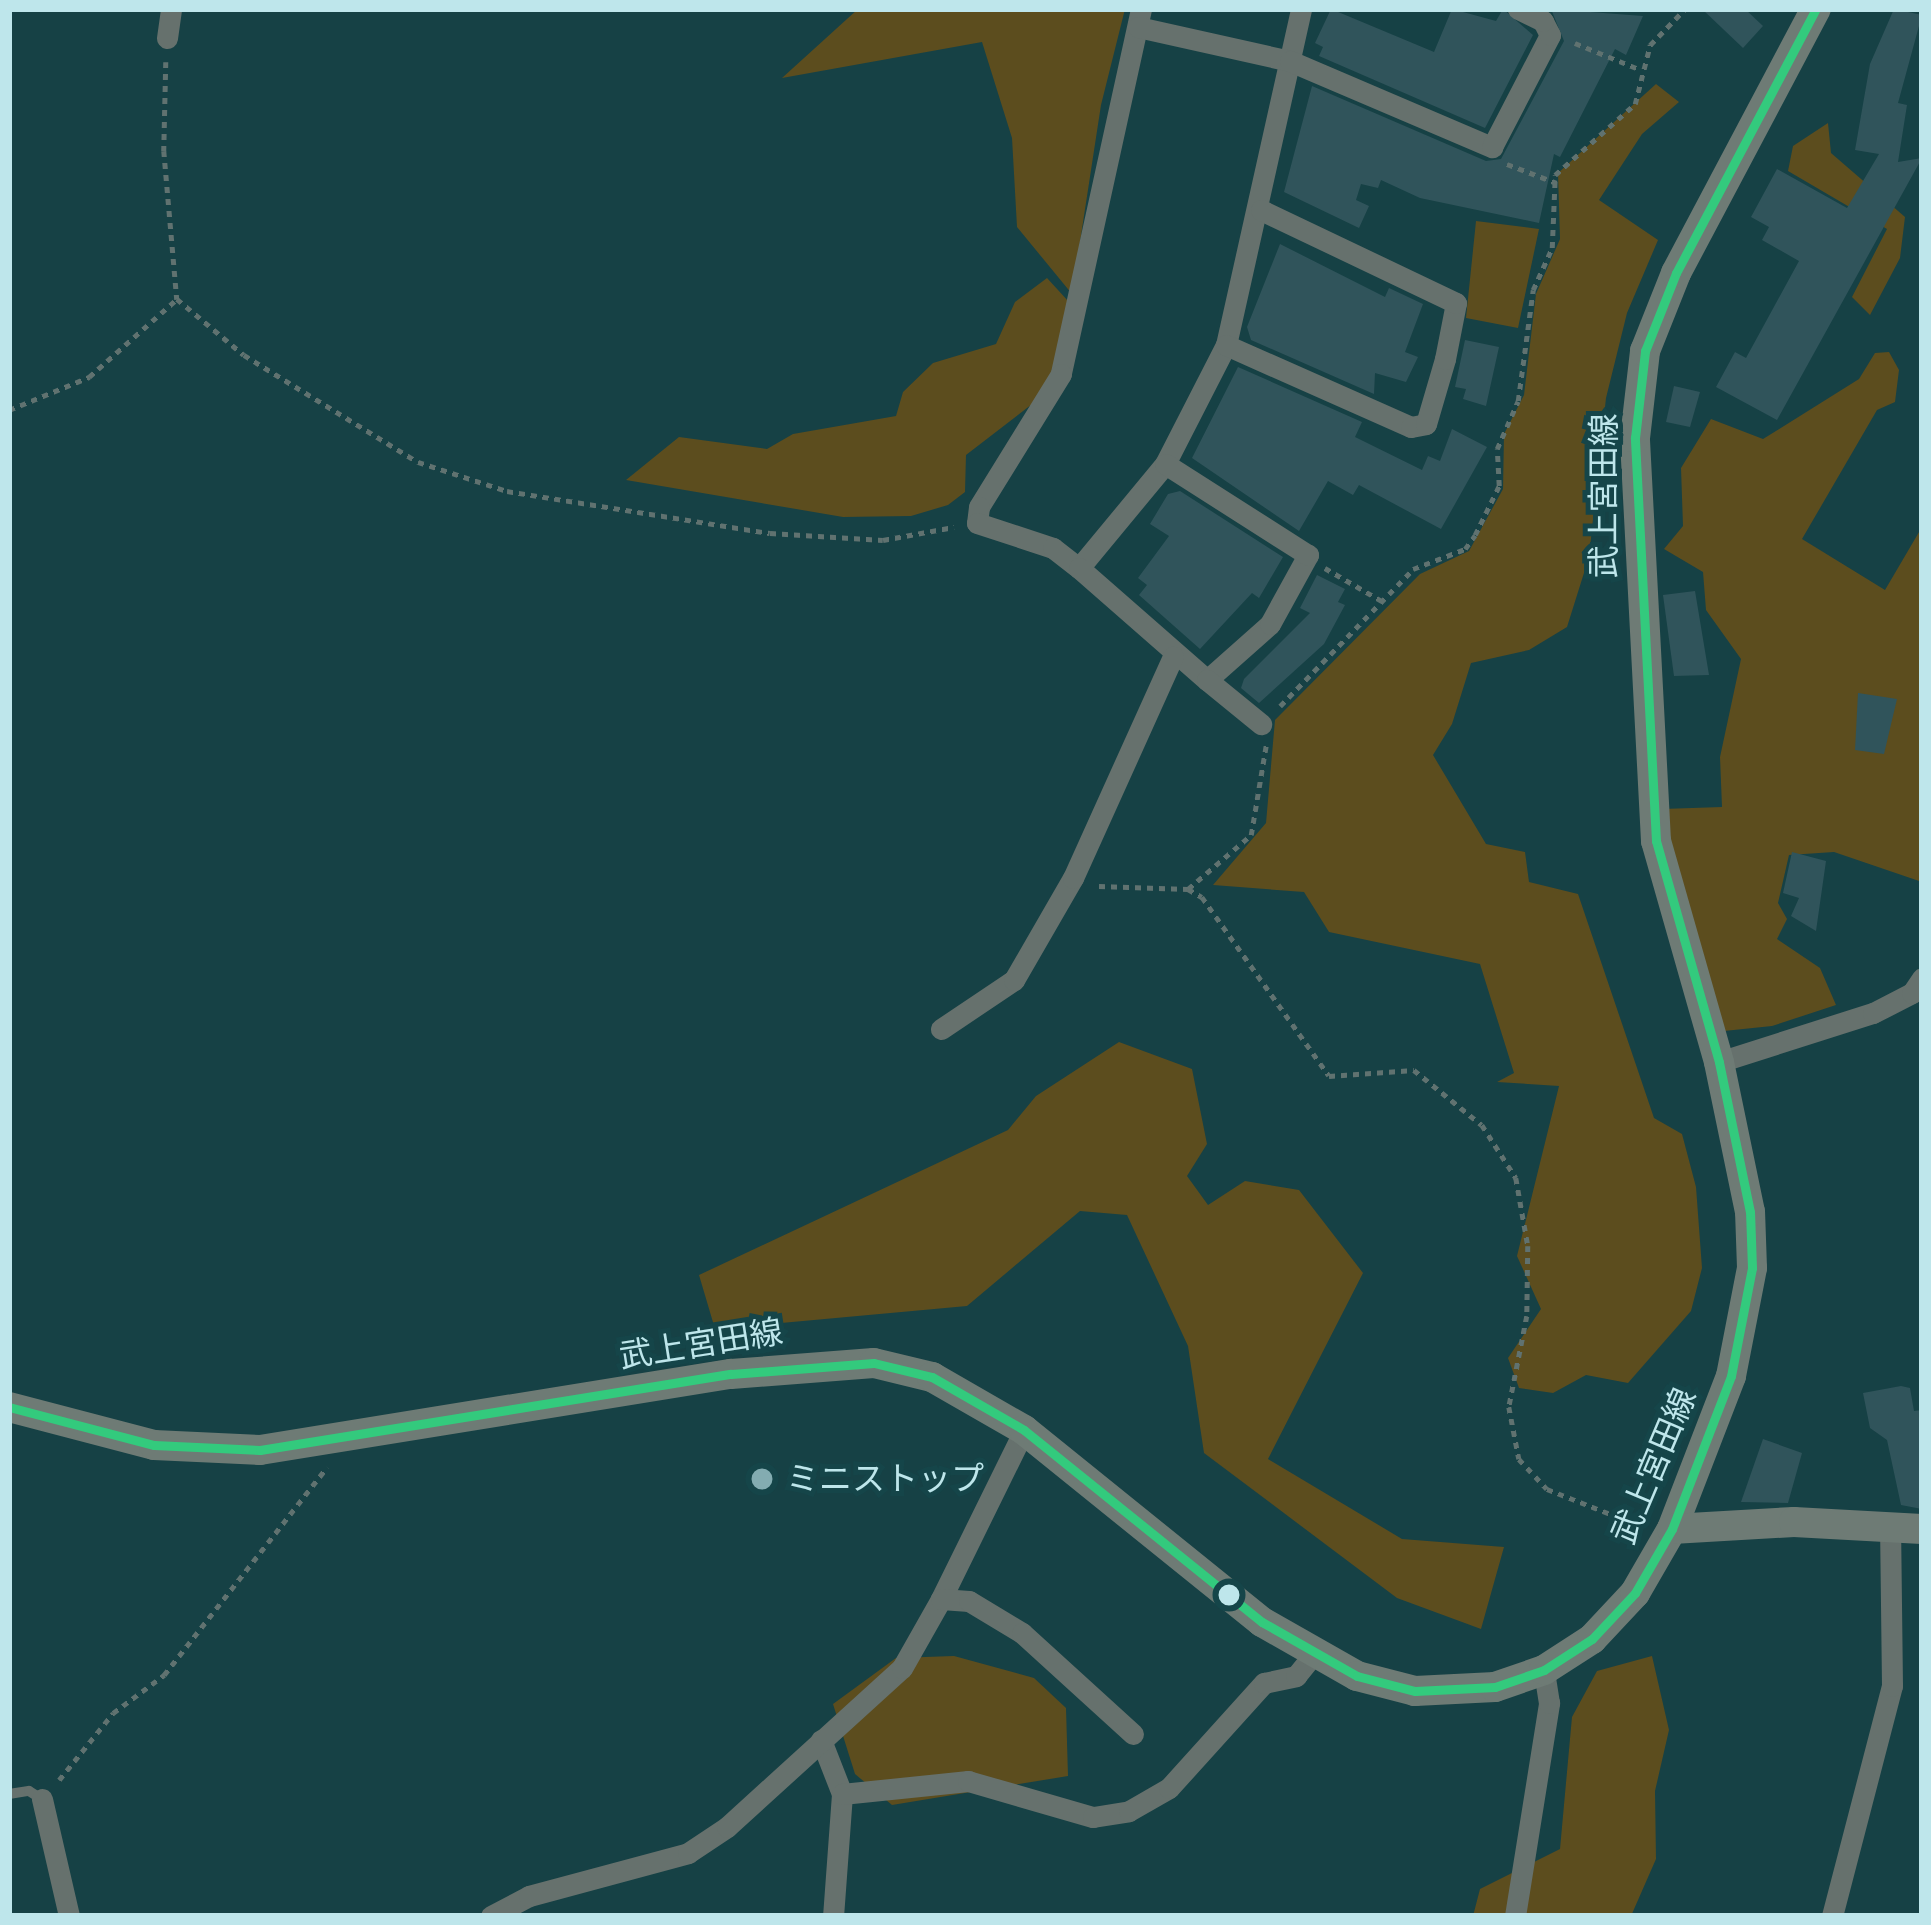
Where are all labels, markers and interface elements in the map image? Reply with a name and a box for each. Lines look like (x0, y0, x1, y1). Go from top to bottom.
street label: 武上宮田線 (1584, 414, 1624, 578)
street label: 武上宮田線 (616, 1312, 786, 1376)
street label: 武上宮田線 (1604, 1382, 1704, 1550)
place label: ミニストップ (786, 1459, 984, 1499)
marker: ミニストップ (749, 1466, 775, 1492)
unlabelled marker (1218, 1584, 1240, 1606)

